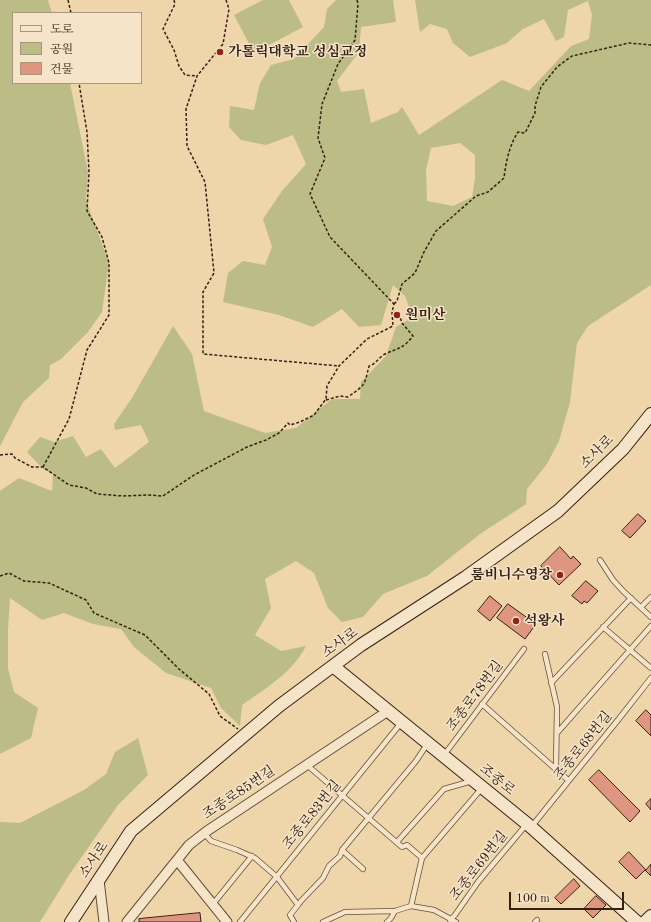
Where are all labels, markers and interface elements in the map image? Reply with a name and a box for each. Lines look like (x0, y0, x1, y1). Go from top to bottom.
legend (12, 12, 142, 84)
text: 도로 (50, 24, 73, 36)
text: 공원 (50, 44, 73, 56)
place label: 가톨릭대학교 성심교정 (228, 44, 367, 60)
marker: 가톨릭대학교 성심교정 (215, 47, 225, 57)
text: 건물 (50, 64, 73, 76)
place label: 원미산 (405, 307, 446, 323)
marker: 원미산 (392, 310, 402, 320)
street label: 소사로 (577, 432, 617, 472)
place label: 룸비니수영장 (471, 567, 552, 583)
marker: 룸비니수영장 (555, 570, 565, 580)
place label: 석왕사 (524, 613, 565, 629)
marker: 석왕사 (511, 616, 521, 626)
street label: 소사로 (319, 624, 361, 662)
street label: 조종로78번길 (443, 657, 507, 735)
street label: 조종로68번길 (550, 708, 616, 784)
street label: 조종로 (476, 761, 518, 799)
street label: 조종로85번길 (200, 763, 278, 823)
street label: 조종로83번길 (279, 777, 345, 853)
street label: 조종로69번길 (447, 828, 511, 904)
street label: 소사로 (76, 838, 112, 882)
scale bar (511, 884, 626, 910)
text: 100 m (516, 893, 550, 905)

